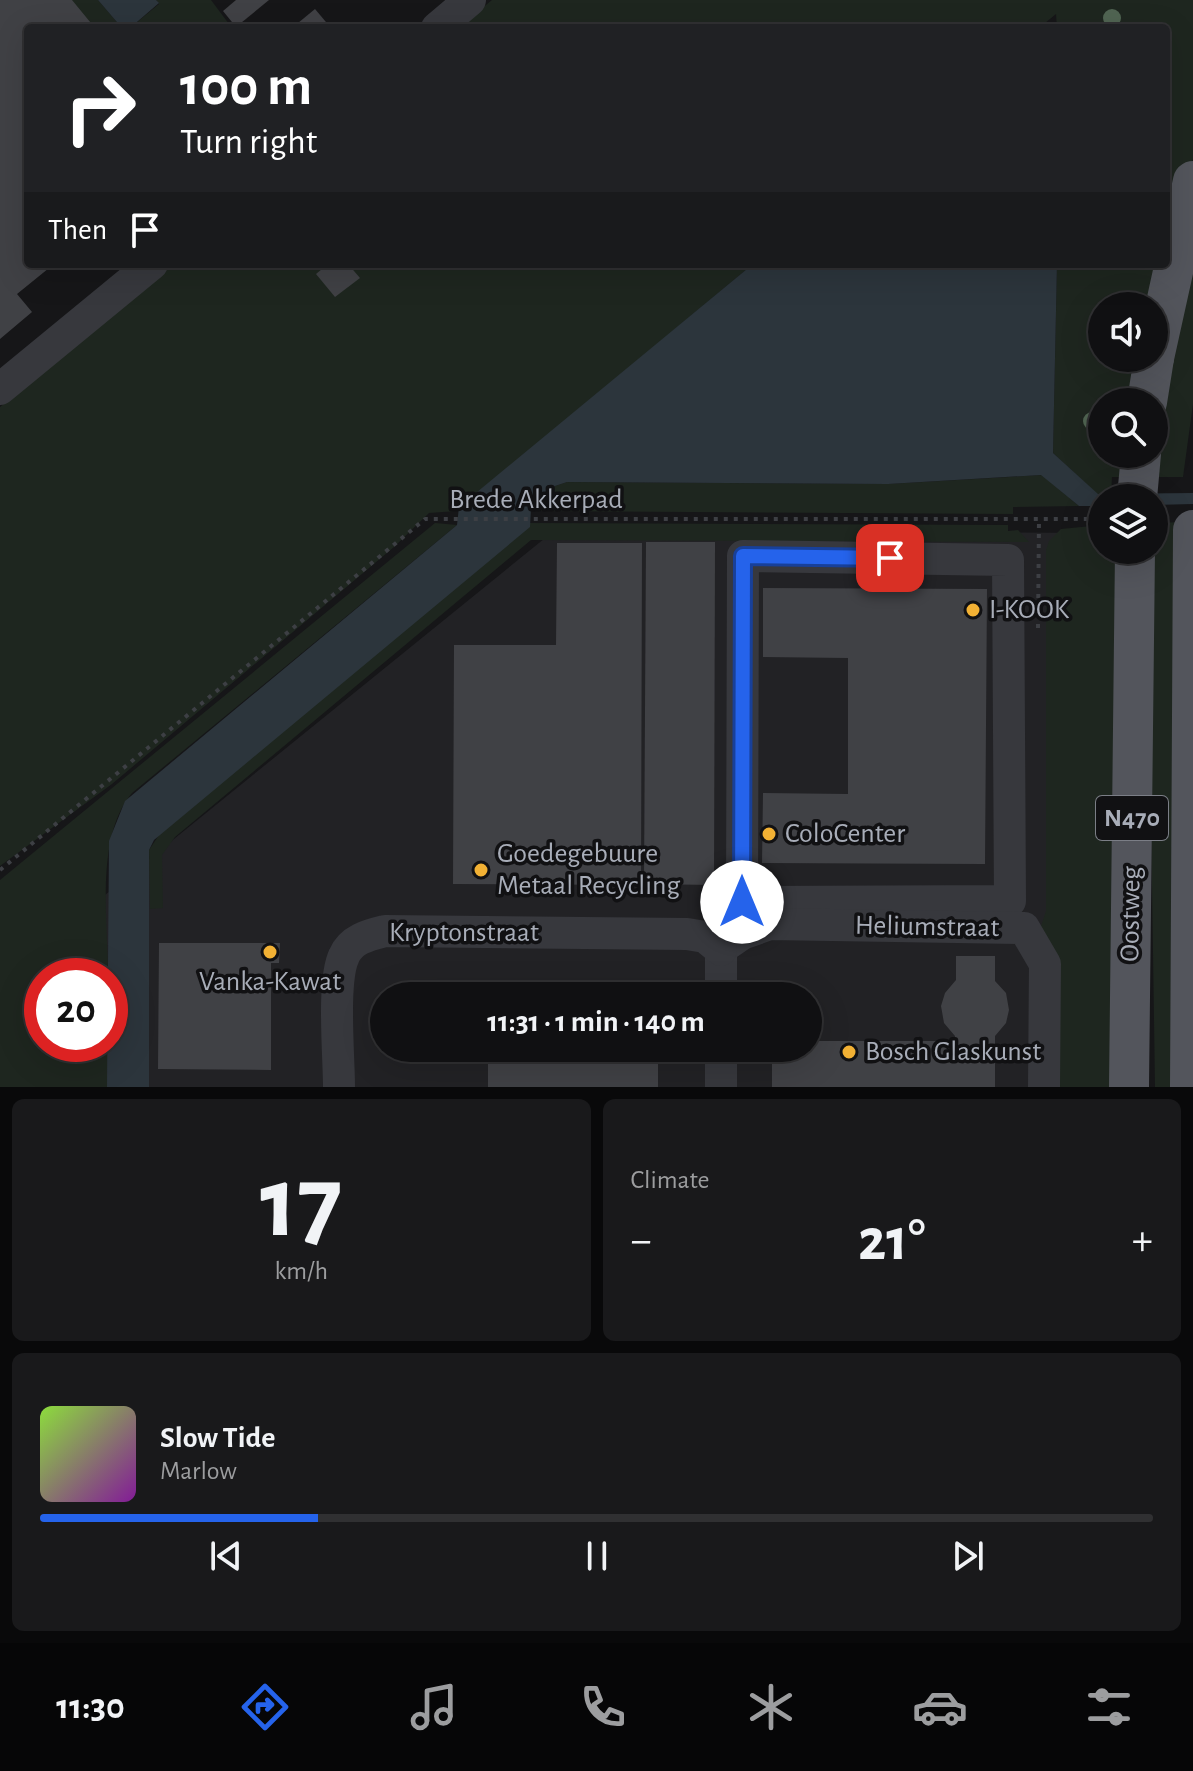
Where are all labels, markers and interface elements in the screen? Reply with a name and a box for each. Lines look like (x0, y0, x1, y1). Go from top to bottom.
icon: right (48, 56, 152, 160)
text: 100 m (180, 59, 312, 115)
text: Turn right (180, 124, 317, 160)
icon: arrive (123, 208, 167, 252)
text: Then (48, 215, 107, 245)
map controls (1088, 292, 1168, 564)
button: sound (1088, 292, 1168, 372)
button: search (1088, 388, 1168, 468)
button: layers (1088, 484, 1168, 564)
street label: Brede Akkerpad (449, 486, 623, 514)
pin (856, 524, 924, 592)
icon: arrive (868, 536, 912, 580)
place label: I-KOOK (989, 596, 1070, 624)
marker: I-KOOK (964, 601, 982, 619)
road number: N470 (1096, 796, 1168, 840)
place label: ColoCenter (785, 820, 905, 848)
marker: ColoCenter (760, 825, 778, 843)
place label: Goedegebuure Metaal Recycling (497, 840, 680, 900)
position arrow (700, 860, 784, 944)
marker: Goedegebuure Metaal Recycling (472, 861, 490, 879)
street label: Oostweg (1116, 866, 1146, 962)
street label: Heliumstraat (855, 912, 1000, 942)
street label: Kryptonstraat (389, 919, 539, 947)
marker: Vanka-Kawat (261, 943, 279, 961)
speed limit sign: 20 (24, 958, 128, 1062)
place label: Vanka-Kawat (199, 968, 341, 996)
text: 11:31 · 1 min · 140 m (487, 1007, 705, 1037)
place label: Bosch Glaskunst (865, 1038, 1041, 1066)
marker: Bosch Glaskunst (840, 1043, 858, 1061)
text: 17 (260, 1152, 342, 1256)
text: Climate (631, 1167, 709, 1193)
text: 21° (858, 1211, 925, 1271)
text: − (631, 1219, 652, 1263)
text: + (1132, 1219, 1153, 1263)
text: km/h (274, 1258, 328, 1284)
text: Slow Tide (160, 1423, 275, 1453)
text: Marlow (160, 1458, 237, 1484)
icon: previous (204, 1534, 248, 1578)
icon: pause (575, 1534, 619, 1578)
icon: next (946, 1534, 990, 1578)
icon: directions (237, 1679, 293, 1735)
icon: music (406, 1679, 462, 1735)
icon: phone (575, 1679, 631, 1735)
icon: climate (743, 1679, 799, 1735)
icon: car (912, 1679, 968, 1735)
icon: filters (1081, 1679, 1137, 1735)
text: 11:30 (56, 1689, 125, 1725)

